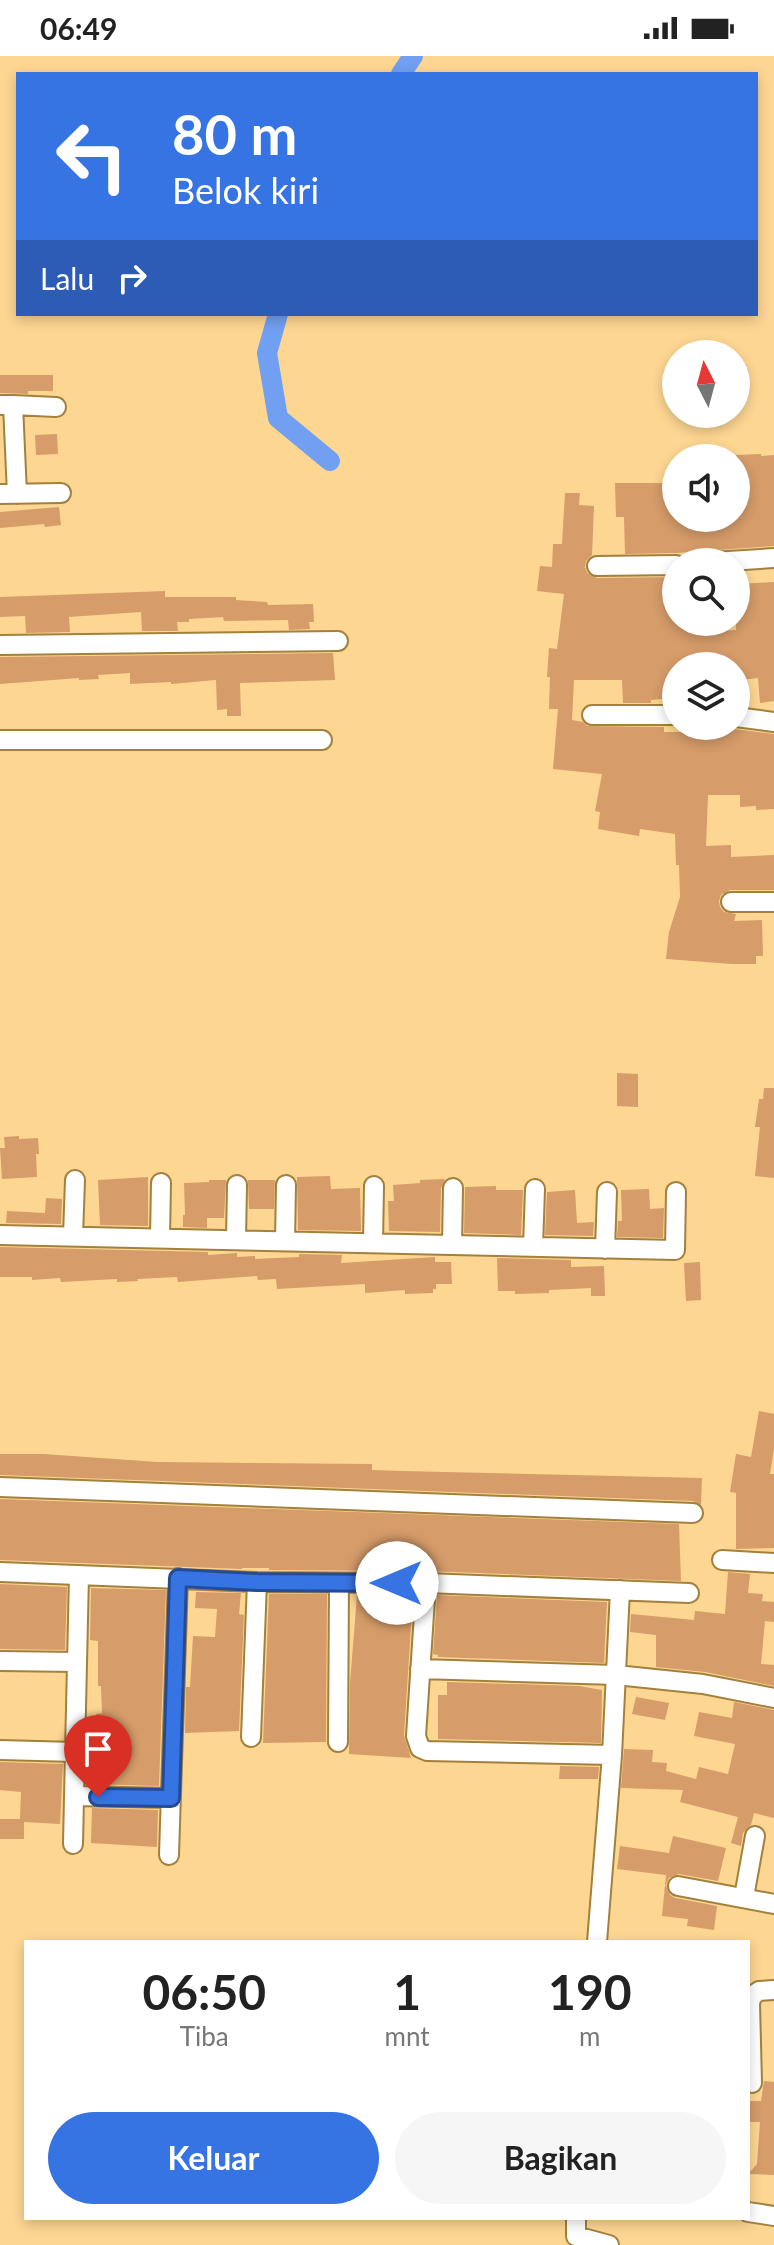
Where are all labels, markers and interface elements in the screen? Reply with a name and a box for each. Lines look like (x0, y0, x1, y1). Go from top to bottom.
text: 06:49 (40, 10, 117, 46)
text: 80 m (172, 100, 297, 167)
icon: left (40, 104, 144, 208)
text: Belok kiri (172, 168, 319, 212)
icon: right (110, 256, 154, 300)
text: Lalu (40, 260, 94, 296)
north arrow (662, 340, 750, 428)
map controls (662, 340, 750, 740)
button: sound (662, 444, 750, 532)
button: search (662, 548, 750, 636)
button: layers (662, 652, 750, 740)
position arrow (355, 1541, 439, 1625)
pin (64, 1715, 132, 1797)
icon: arrive (76, 1727, 120, 1771)
text: 06:50 (142, 1963, 266, 2020)
text: 1 (393, 1963, 421, 2020)
text: 190 (548, 1963, 632, 2020)
text: Tiba (180, 2020, 229, 2052)
text: mnt (385, 2020, 430, 2052)
text: m (579, 2020, 601, 2052)
button: Keluar (48, 2112, 379, 2204)
button: Bagikan (395, 2112, 726, 2204)

